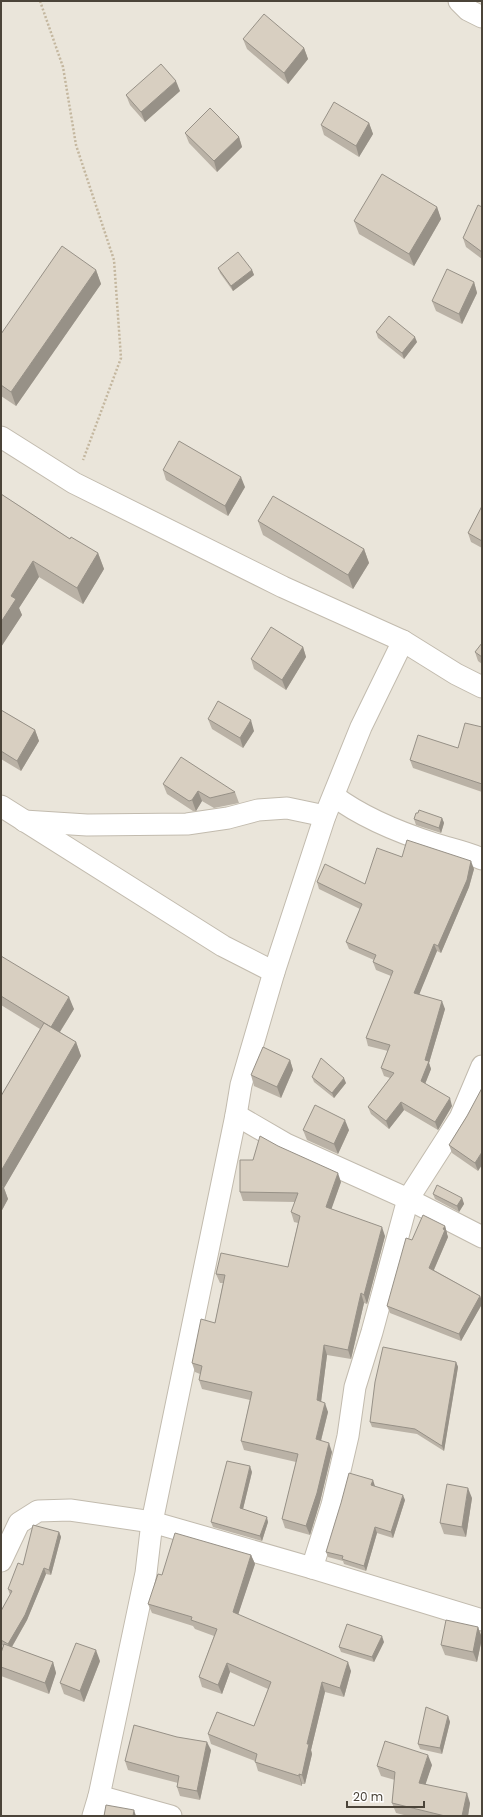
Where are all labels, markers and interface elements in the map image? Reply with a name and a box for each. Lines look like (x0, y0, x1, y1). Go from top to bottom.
scale bar (347, 1783, 424, 1809)
text: 20 m (353, 1788, 383, 1805)

